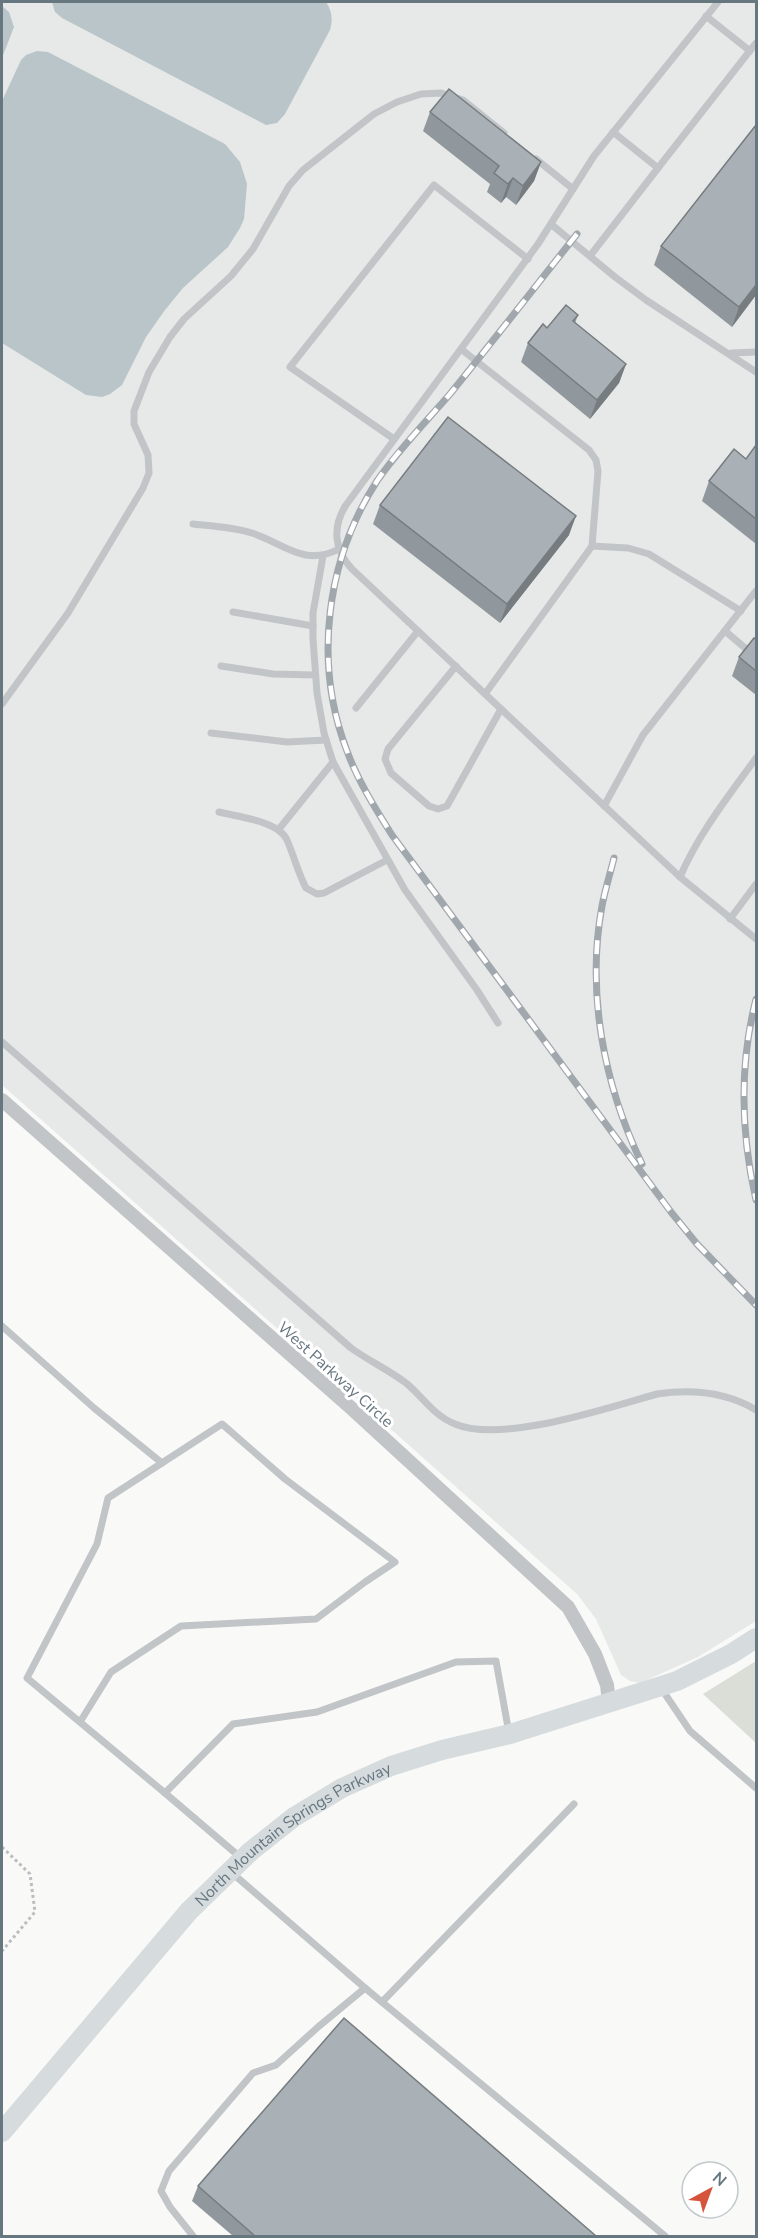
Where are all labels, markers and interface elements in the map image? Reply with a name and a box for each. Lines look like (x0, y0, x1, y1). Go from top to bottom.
street label: West Parkway Circle (273, 1317, 398, 1433)
street label: North Mountain Springs Parkway (190, 1757, 395, 1912)
north arrow (680, 2160, 740, 2220)
text: N (707, 2167, 731, 2192)

